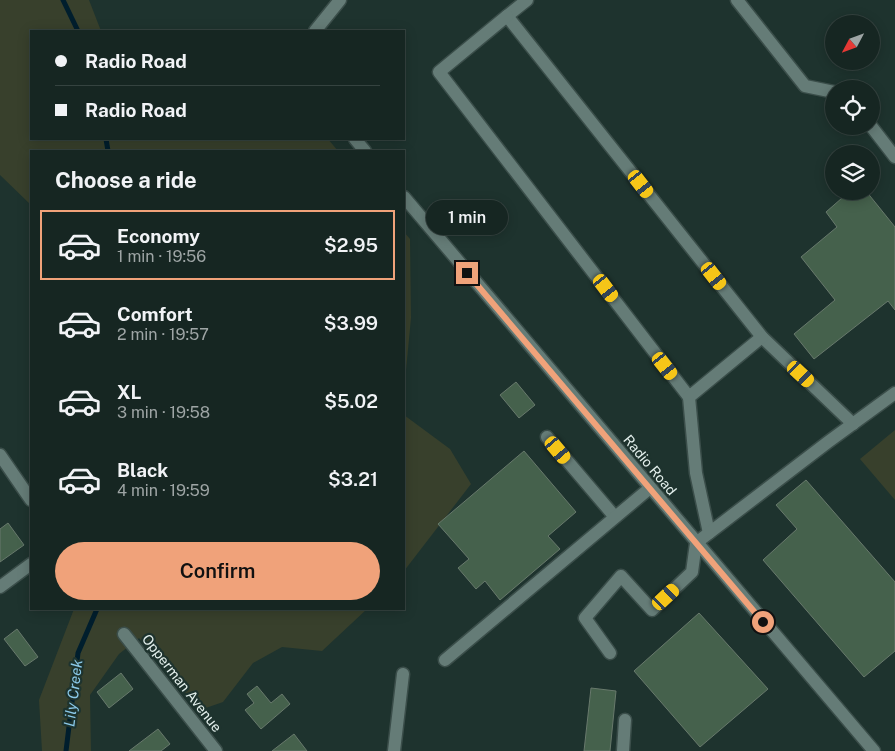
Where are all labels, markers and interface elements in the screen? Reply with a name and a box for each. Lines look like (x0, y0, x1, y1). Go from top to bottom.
north arrow (825, 15, 880, 70)
map controls (825, 15, 880, 200)
text: Radio Road (85, 50, 187, 72)
button: locate (825, 80, 880, 135)
text: Radio Road (85, 99, 187, 121)
button: layers (825, 145, 880, 200)
text: Choose a ride (55, 167, 197, 193)
car (625, 168, 656, 200)
callout: 1 min (426, 200, 508, 236)
text: 1 min (448, 208, 486, 227)
icon: car (57, 223, 102, 268)
text: Economy (117, 225, 200, 247)
text: $2.95 (324, 234, 378, 256)
text: 1 min · 19:56 (117, 247, 206, 266)
car (698, 260, 729, 292)
route end (456, 262, 478, 284)
car (590, 272, 621, 304)
icon: car (57, 301, 102, 346)
text: Comfort (117, 303, 193, 325)
text: $3.99 (324, 312, 378, 334)
text: 2 min · 19:57 (117, 325, 209, 344)
car (649, 350, 680, 382)
car (784, 358, 817, 390)
icon: car (57, 379, 102, 424)
text: XL (117, 381, 142, 403)
text: $5.02 (324, 390, 378, 412)
text: 3 min · 19:58 (117, 403, 210, 422)
street label: Radio Road (620, 432, 680, 498)
car (542, 434, 573, 466)
icon: car (57, 457, 102, 502)
text: Black (117, 459, 168, 481)
text: $3.21 (328, 468, 378, 490)
text: 4 min · 19:59 (117, 481, 210, 500)
button: Confirm (55, 542, 380, 600)
car (649, 581, 682, 613)
route start (752, 611, 774, 633)
street label: Opperman Avenue (139, 631, 225, 735)
water label: Lily Creek (60, 658, 86, 728)

